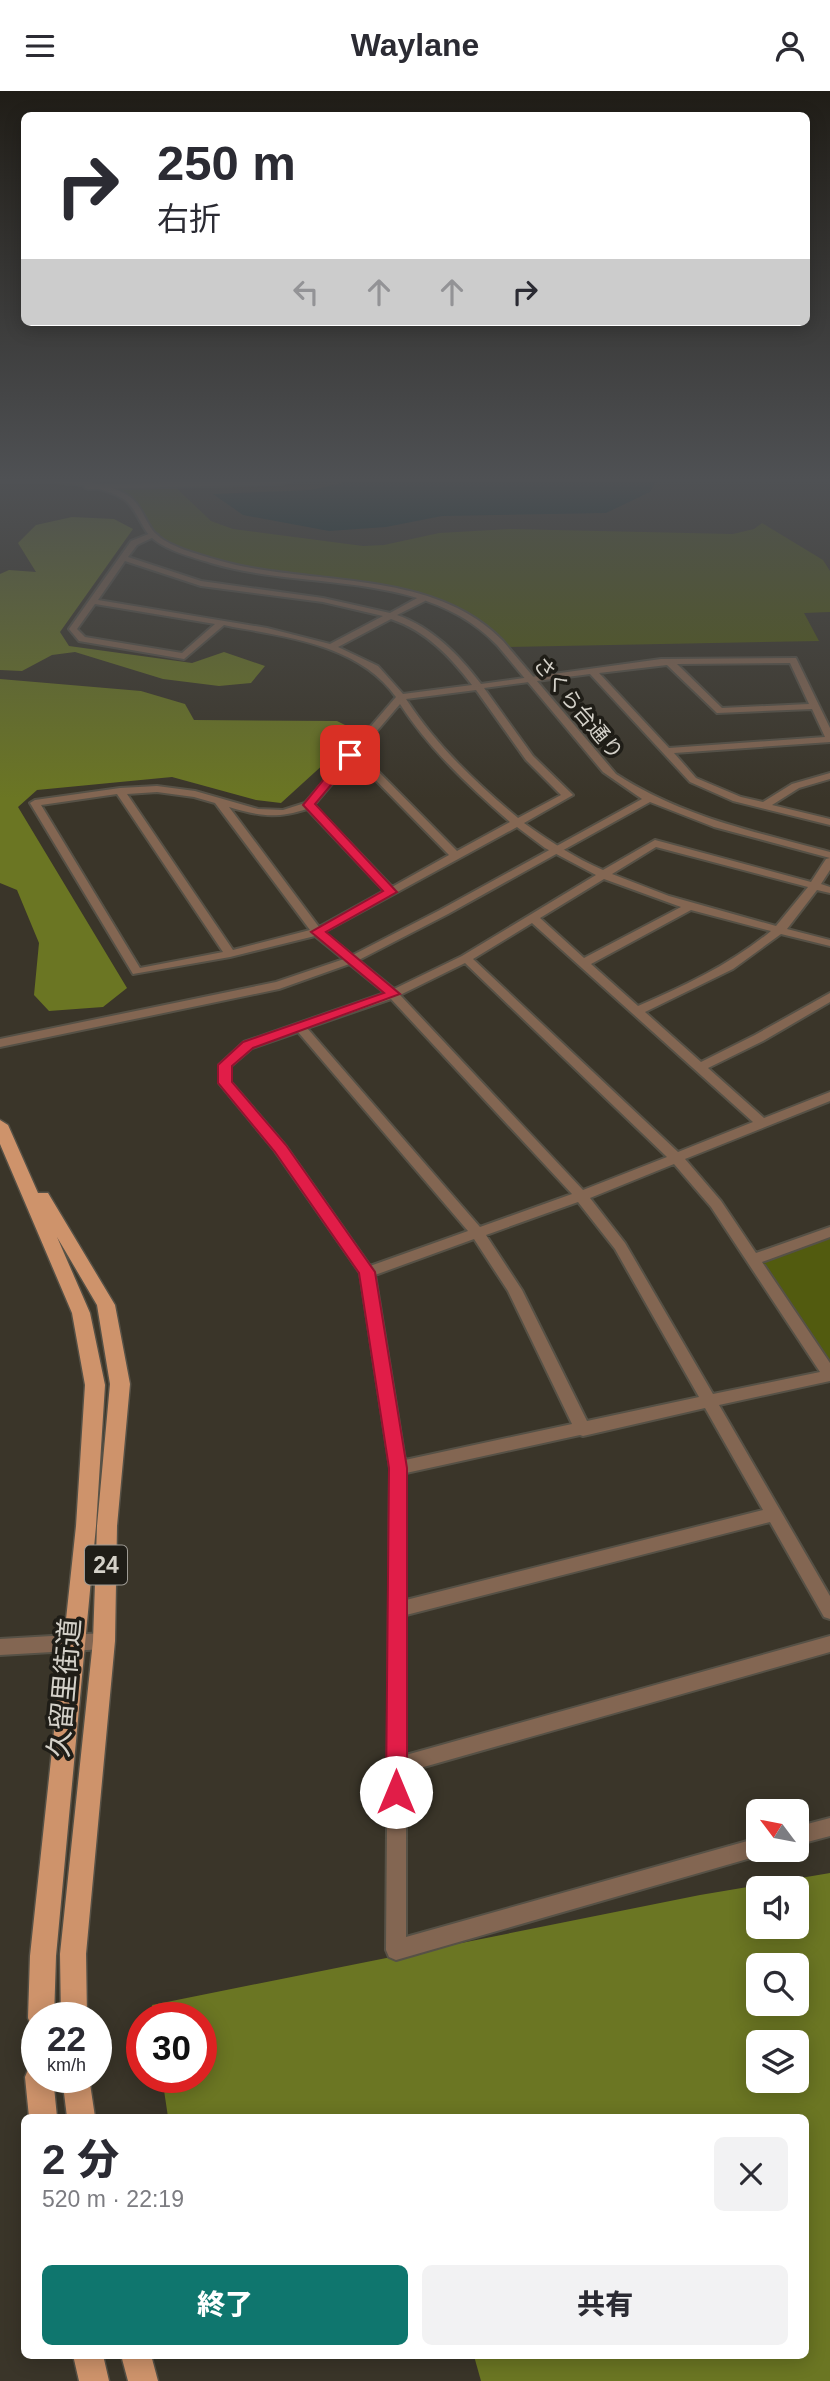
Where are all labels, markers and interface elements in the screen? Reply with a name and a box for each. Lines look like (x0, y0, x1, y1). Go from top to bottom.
icon: menu (21, 27, 59, 65)
text: Waylane (351, 27, 479, 63)
icon: person (771, 27, 809, 65)
text: 250 m (157, 136, 296, 190)
icon: right (42, 140, 133, 231)
text: 右折 (157, 201, 221, 237)
icon: left (287, 273, 325, 311)
icon: ahead (360, 273, 398, 311)
icon: ahead (433, 273, 471, 311)
icon: right (506, 273, 544, 311)
street label: さくら台通り (529, 652, 628, 763)
pin (320, 725, 380, 785)
icon: arrive (331, 736, 369, 774)
road number: 24 (85, 1546, 127, 1585)
street label: 久留里街道 (43, 1617, 86, 1759)
position arrow (359, 1755, 433, 1829)
north arrow (746, 1799, 808, 1862)
map controls (746, 1799, 809, 2093)
button: sound (746, 1876, 809, 1939)
button: search (746, 1953, 809, 2016)
speed limit sign: 30 (126, 2002, 217, 2093)
text: 22 (47, 2019, 86, 2058)
button: layers (746, 2030, 809, 2093)
text: km/h (47, 2055, 86, 2075)
text: 2 分 (42, 2136, 119, 2183)
button: close (714, 2137, 788, 2211)
text: 520 m · 22:19 (42, 2186, 184, 2212)
button: 終了 (42, 2265, 408, 2345)
button: 共有 (422, 2265, 788, 2345)

